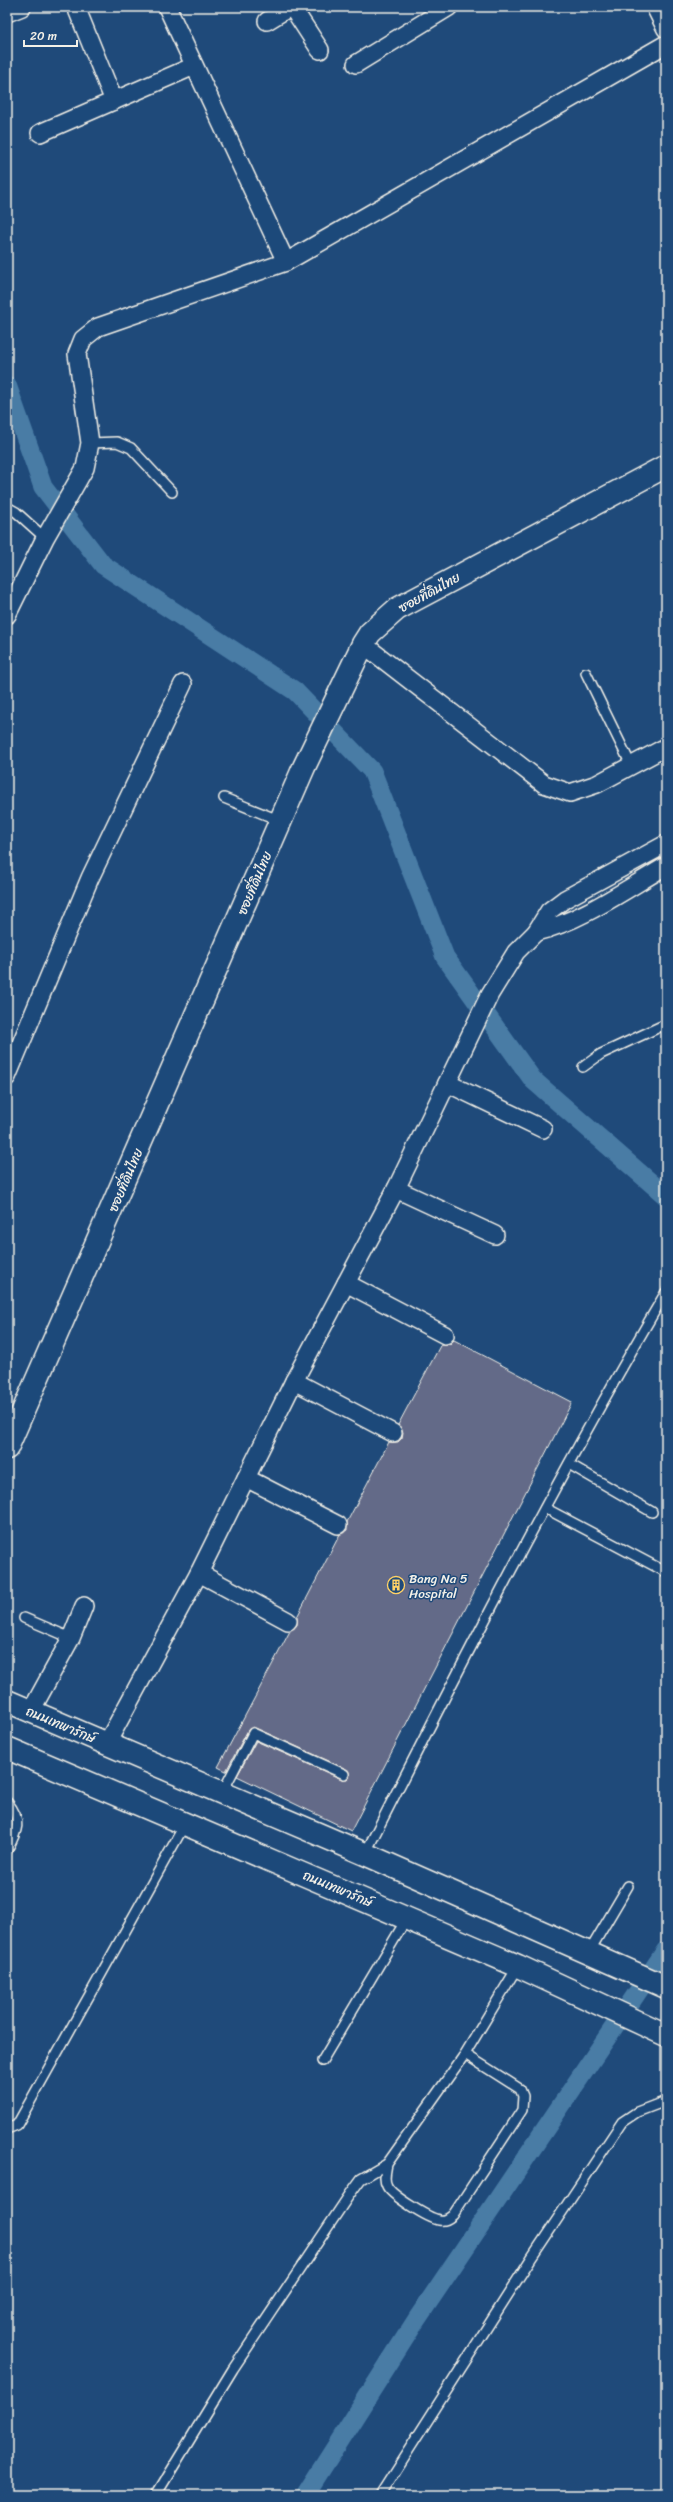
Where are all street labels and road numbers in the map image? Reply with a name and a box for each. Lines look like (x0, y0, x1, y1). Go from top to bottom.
street label: ซอยที่ดินไทย (394, 566, 465, 619)
street label: ซอยที่ดินไทย (231, 847, 278, 919)
street label: ซอยที่ดินไทย (102, 1144, 149, 1216)
street label: ถนนเทพารักษ์ (22, 1699, 102, 1751)
street label: ถนนเทพารักษ์ (299, 1863, 379, 1915)

